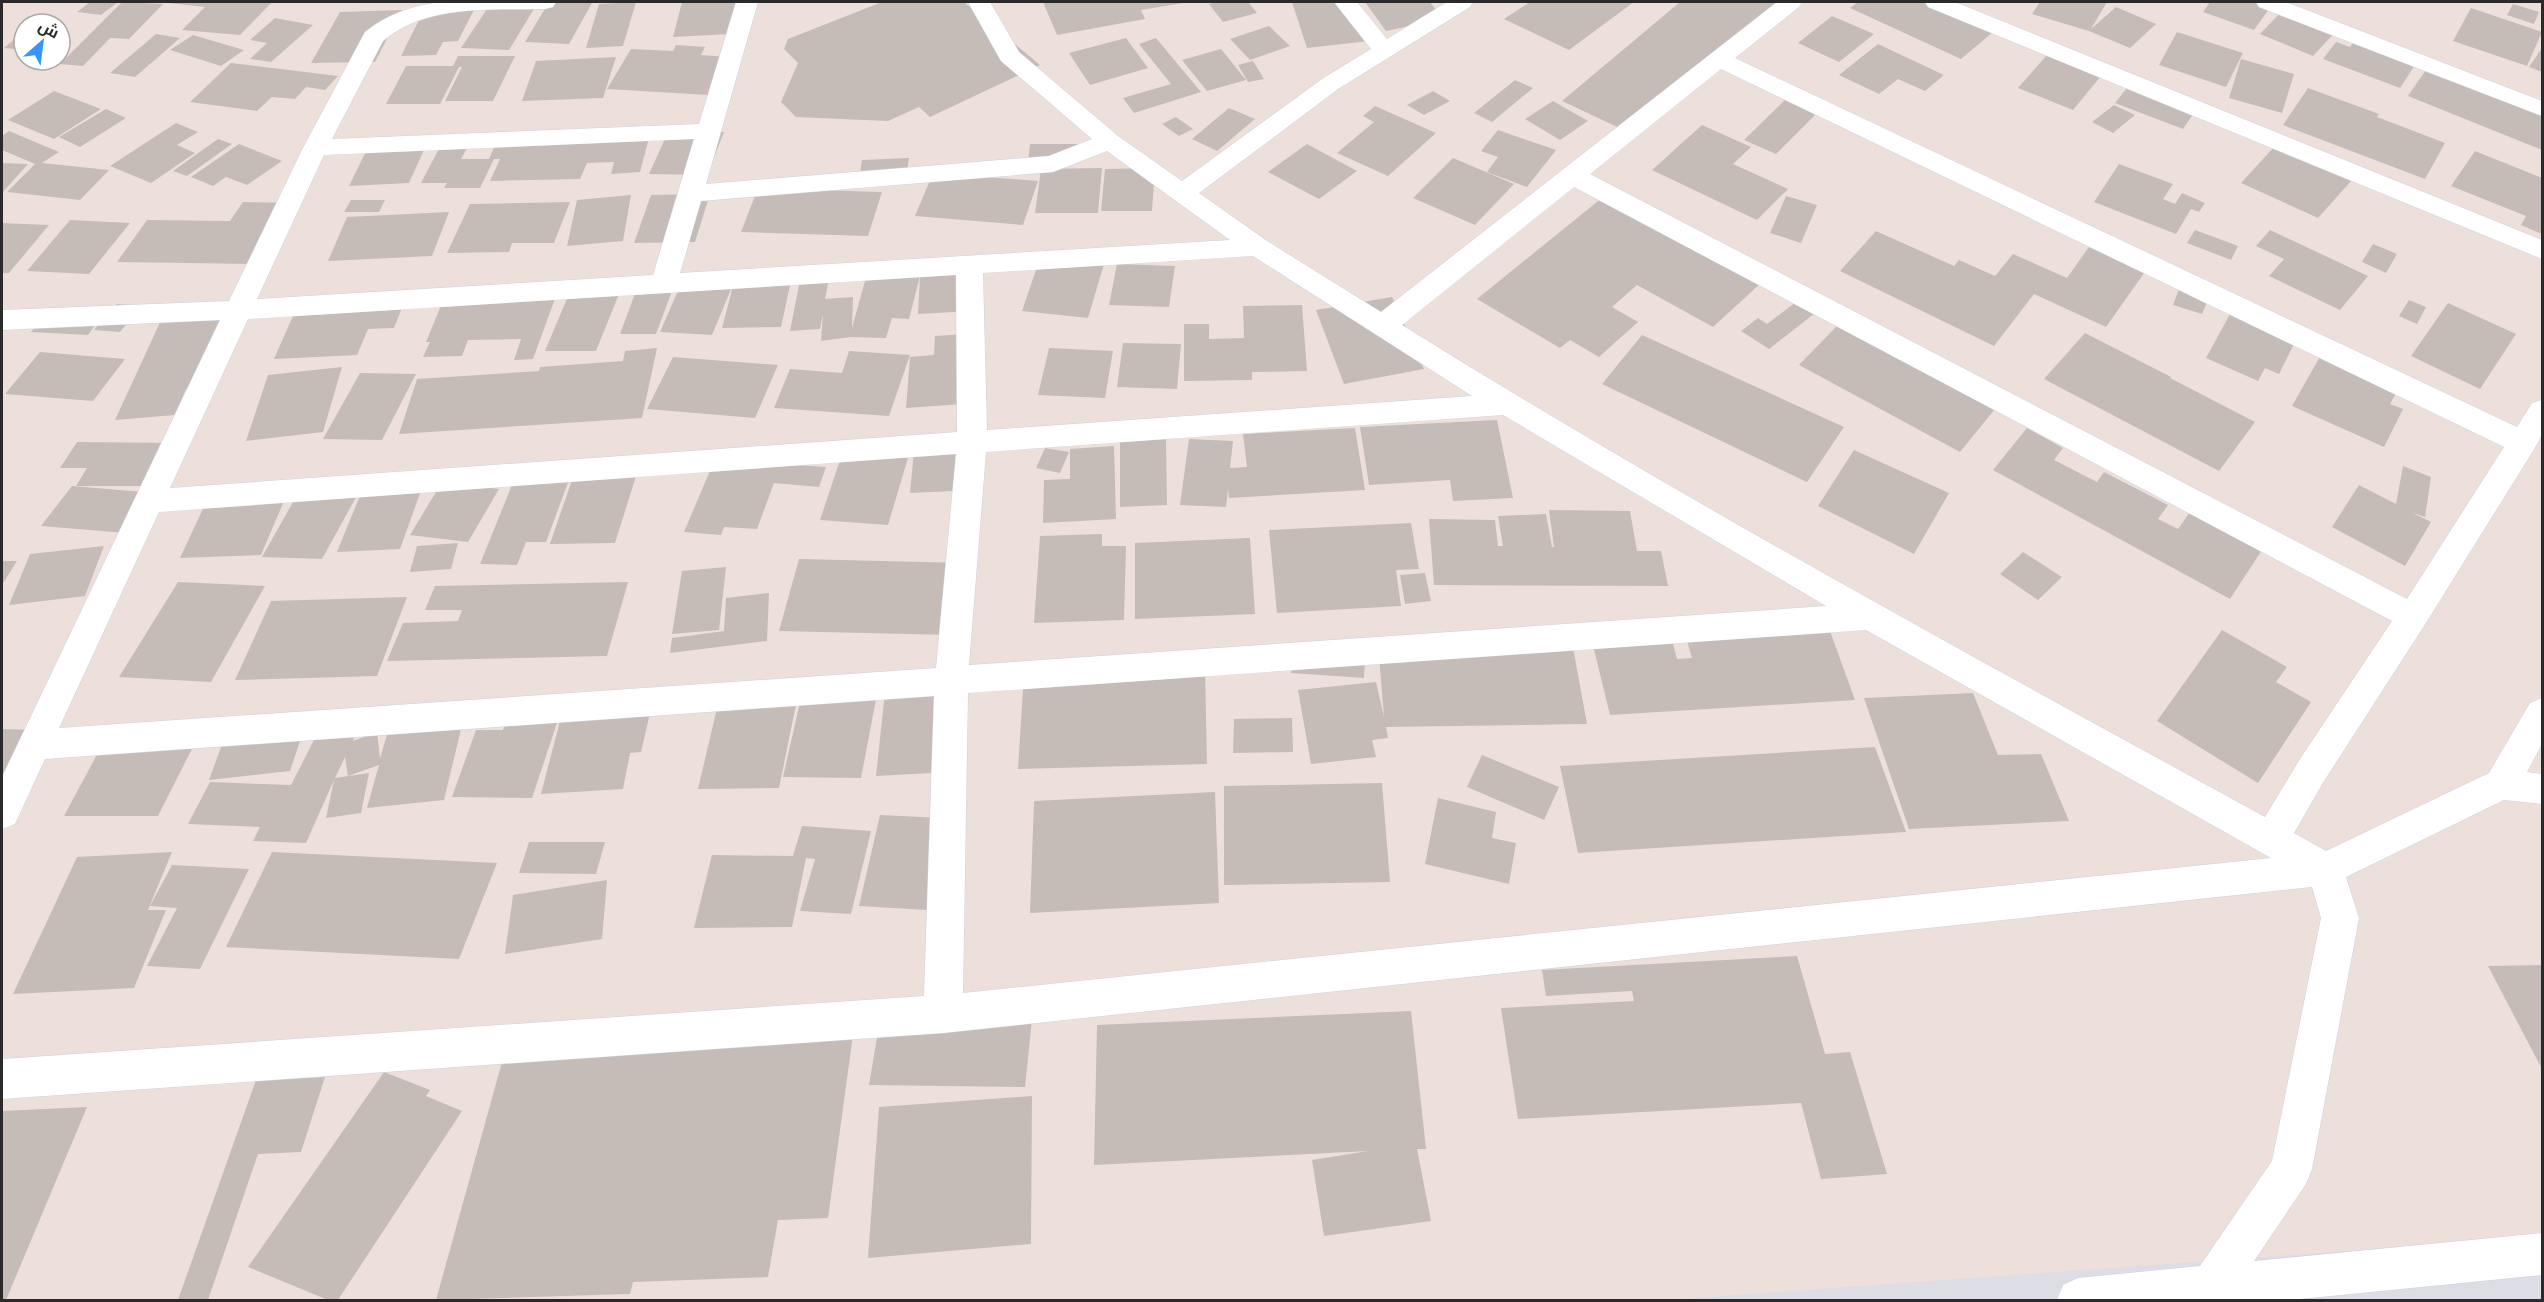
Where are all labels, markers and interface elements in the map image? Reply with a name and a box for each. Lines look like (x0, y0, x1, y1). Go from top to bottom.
north arrow (12, 12, 72, 72)
text: ش (35, 17, 62, 43)

